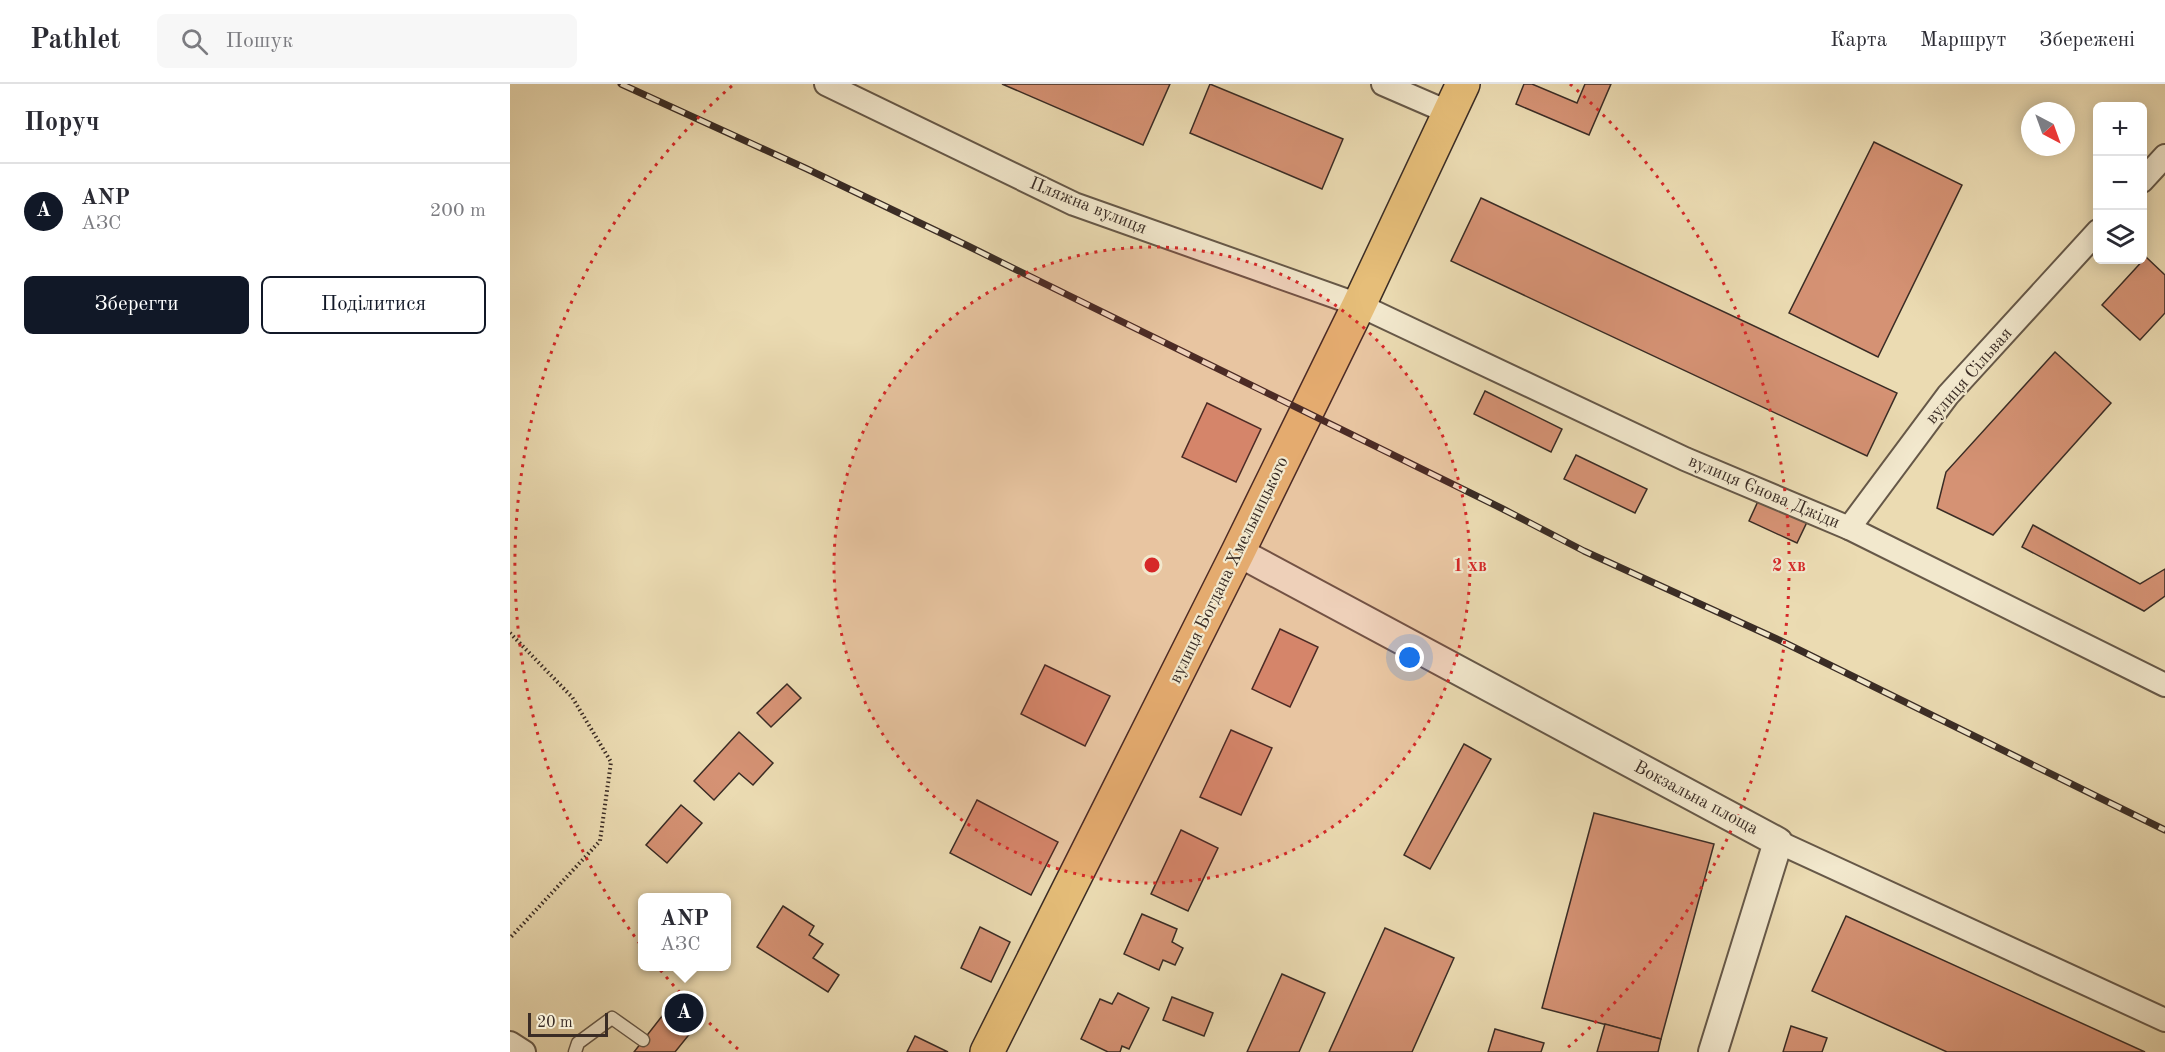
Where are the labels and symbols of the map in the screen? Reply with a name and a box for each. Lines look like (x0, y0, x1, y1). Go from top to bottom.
north arrow (2021, 102, 2075, 156)
street label: Пляжна вулиця (1027, 174, 1149, 238)
street label: вулиця Сільвая (1922, 324, 2016, 428)
street label: вулиця Єнова Джіди (1686, 452, 1842, 532)
street label: вулиця Богдана Хмельницького (1166, 454, 1292, 686)
centre of rings (1142, 555, 1162, 575)
text: 1 хв (1453, 557, 1487, 575)
text: 2 хв (1772, 557, 1806, 575)
your location (1395, 643, 1424, 672)
street label: Вокзальна площа (1631, 758, 1761, 838)
pin: A (664, 990, 704, 1036)
scale bar (528, 1010, 608, 1038)

